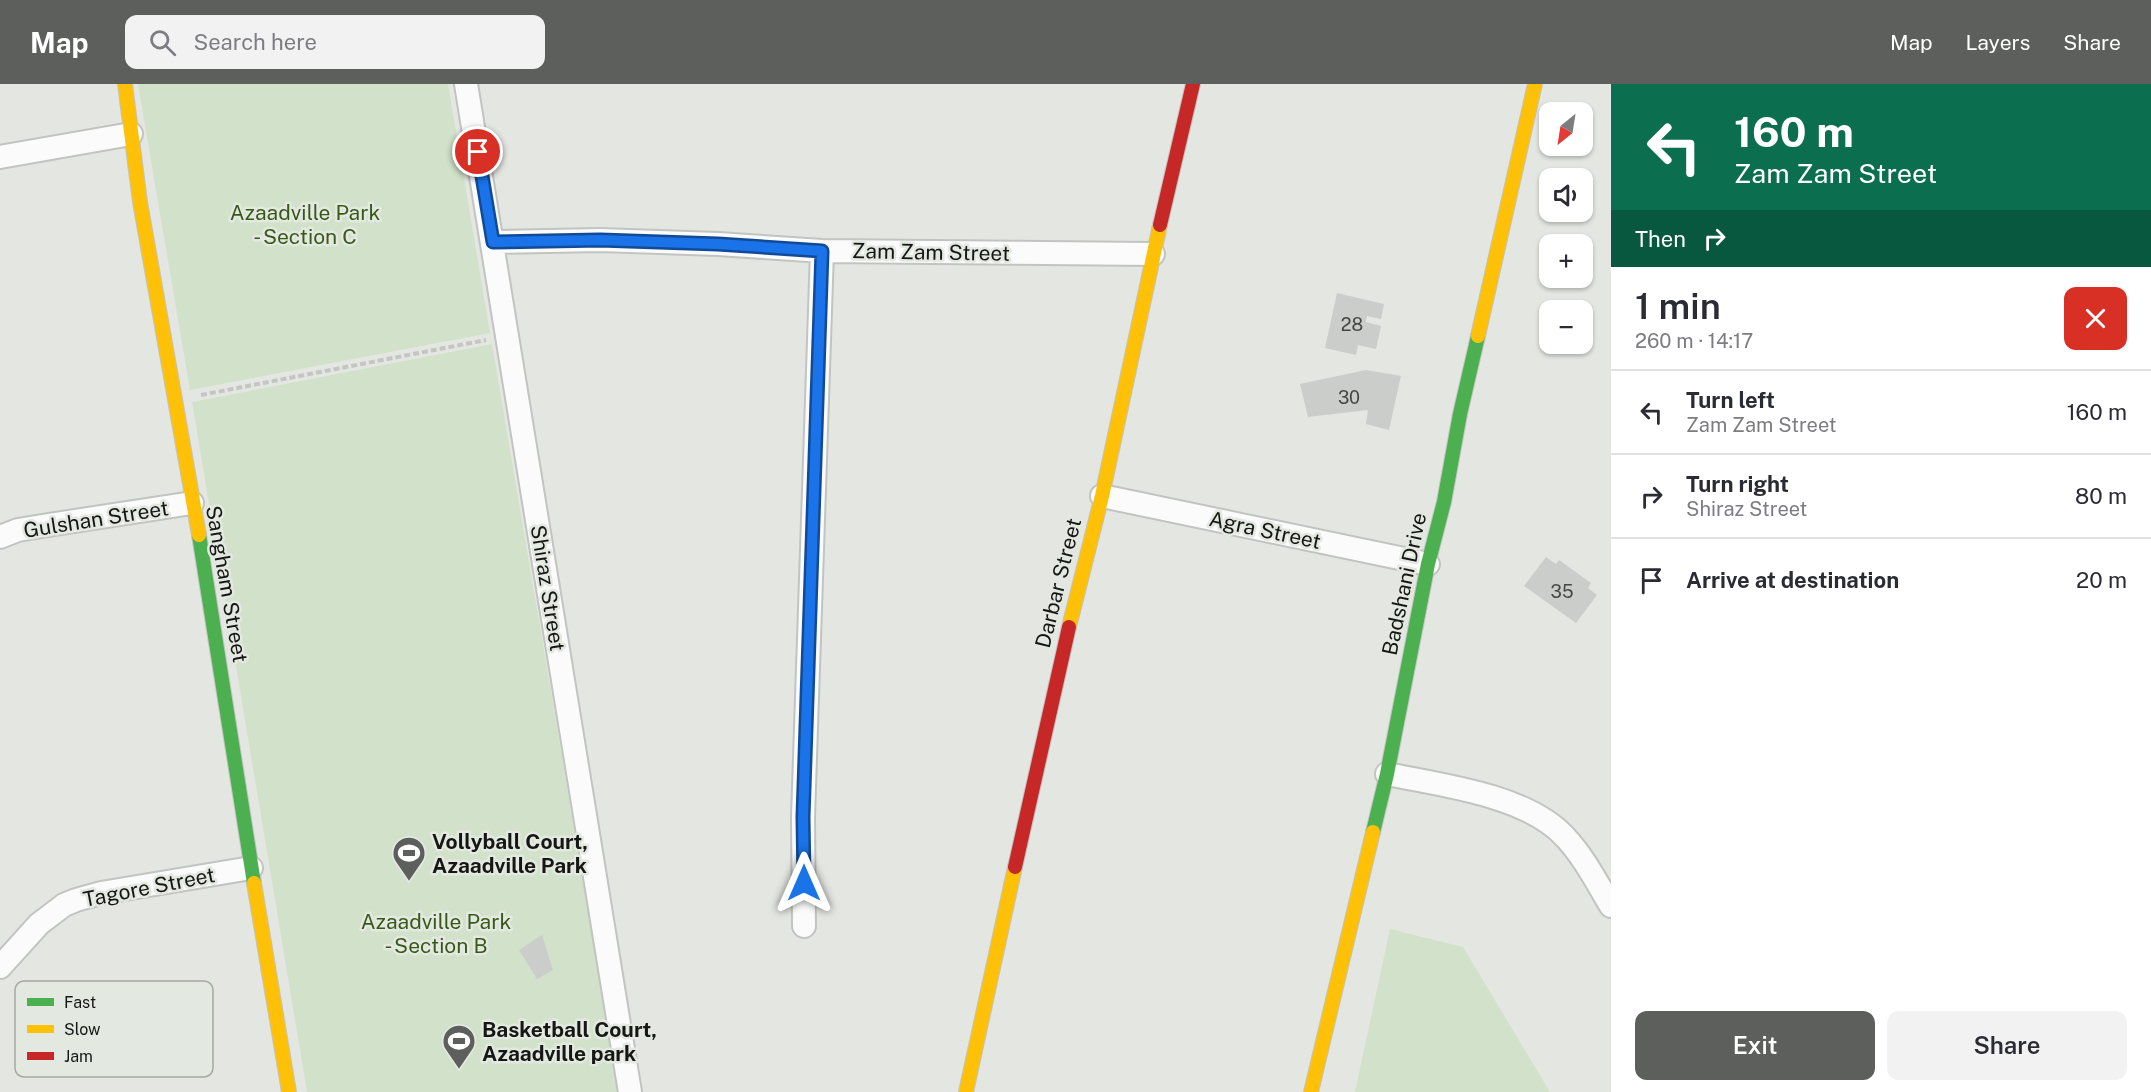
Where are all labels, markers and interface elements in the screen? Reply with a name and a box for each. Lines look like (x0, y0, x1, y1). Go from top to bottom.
search box (125, 15, 545, 69)
text: Map (30, 26, 89, 59)
icon: search (146, 26, 179, 59)
text: Search here (194, 29, 317, 55)
text: Map (1890, 30, 1933, 55)
text: Layers (1966, 30, 2030, 55)
text: Share (2063, 30, 2121, 55)
north arrow (1539, 102, 1593, 156)
map controls (1539, 102, 1593, 354)
text: 160 m (1734, 107, 1854, 156)
icon: left (1635, 108, 1713, 186)
pin (452, 126, 503, 177)
icon: arrive (461, 135, 494, 168)
text: Zam Zam Street (1734, 157, 1937, 189)
button: sound (1539, 168, 1593, 222)
park label: Azaadville Park - Section C (230, 200, 380, 249)
icon: right (1698, 222, 1731, 255)
text: Then (1635, 226, 1686, 252)
button: + (1539, 234, 1593, 288)
street label: Zam Zam Street (852, 238, 1010, 266)
text: 1 min (1635, 285, 1721, 327)
button: close (2064, 287, 2127, 350)
button: − (1539, 300, 1593, 354)
house number: 28 (1341, 314, 1363, 335)
text: 260 m · 14:17 (1635, 329, 1753, 353)
house number: 30 (1338, 387, 1360, 408)
text: Turn left (1686, 387, 1775, 413)
icon: left (1635, 396, 1668, 429)
text: 160 m (2067, 399, 2127, 425)
text: Zam Zam Street (1686, 413, 1837, 437)
text: Turn right (1686, 471, 1789, 497)
icon: right (1635, 480, 1668, 513)
text: 80 m (2075, 483, 2127, 509)
street label: Gulshan Street (22, 495, 170, 543)
text: Shiraz Street (1686, 497, 1807, 521)
street label: Sangham Street (201, 503, 253, 665)
street label: Agra Street (1207, 506, 1323, 554)
street label: Badshani Drive (1377, 510, 1431, 658)
street label: Darbar Street (1030, 515, 1086, 651)
street label: Shiraz Street (526, 523, 570, 653)
icon: arrive (1635, 564, 1668, 597)
text: Arrive at destination (1686, 567, 1899, 593)
text: 20 m (2076, 567, 2127, 593)
house number: 35 (1551, 581, 1573, 602)
place label: Vollyball Court, Azaadville Park (432, 829, 588, 878)
sports icon: Vollyball Court, Azaadville Park (391, 835, 427, 882)
position arrow (772, 851, 836, 915)
street label: Tagore Street (81, 862, 217, 912)
park label: Azaadville Park - Section B (361, 909, 511, 958)
legend (15, 981, 213, 1077)
text: Fast (64, 993, 96, 1012)
button: Exit (1635, 1011, 1875, 1080)
button: Share (1887, 1011, 2127, 1080)
place label: Basketball Court, Azaadville park (482, 1017, 657, 1066)
text: Slow (64, 1020, 101, 1039)
sports icon: Basketball Court, Azaadville park (441, 1023, 477, 1070)
text: Jam (64, 1047, 93, 1066)

